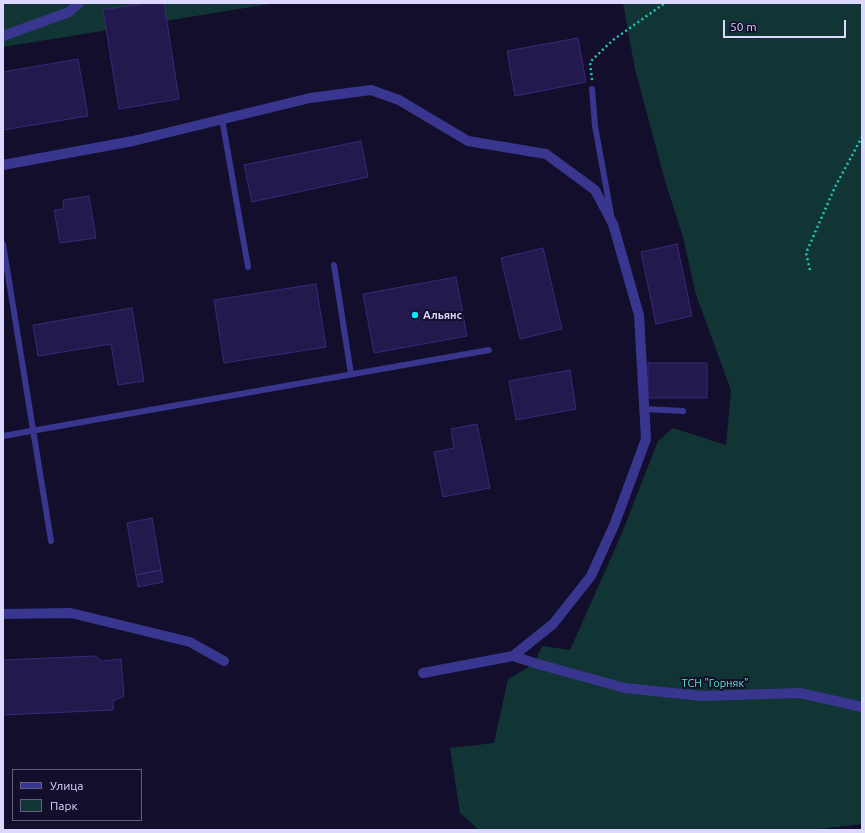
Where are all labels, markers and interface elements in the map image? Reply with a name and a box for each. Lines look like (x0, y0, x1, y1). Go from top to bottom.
scale bar (725, 12, 848, 38)
text: 50 m (730, 20, 757, 33)
place label: Альянс (423, 308, 462, 322)
marker: Альянс (410, 310, 420, 320)
park label: ТСН "Горняк" (682, 676, 748, 690)
legend (12, 769, 142, 821)
text: Улица (50, 779, 83, 792)
text: Парк (50, 799, 78, 812)

